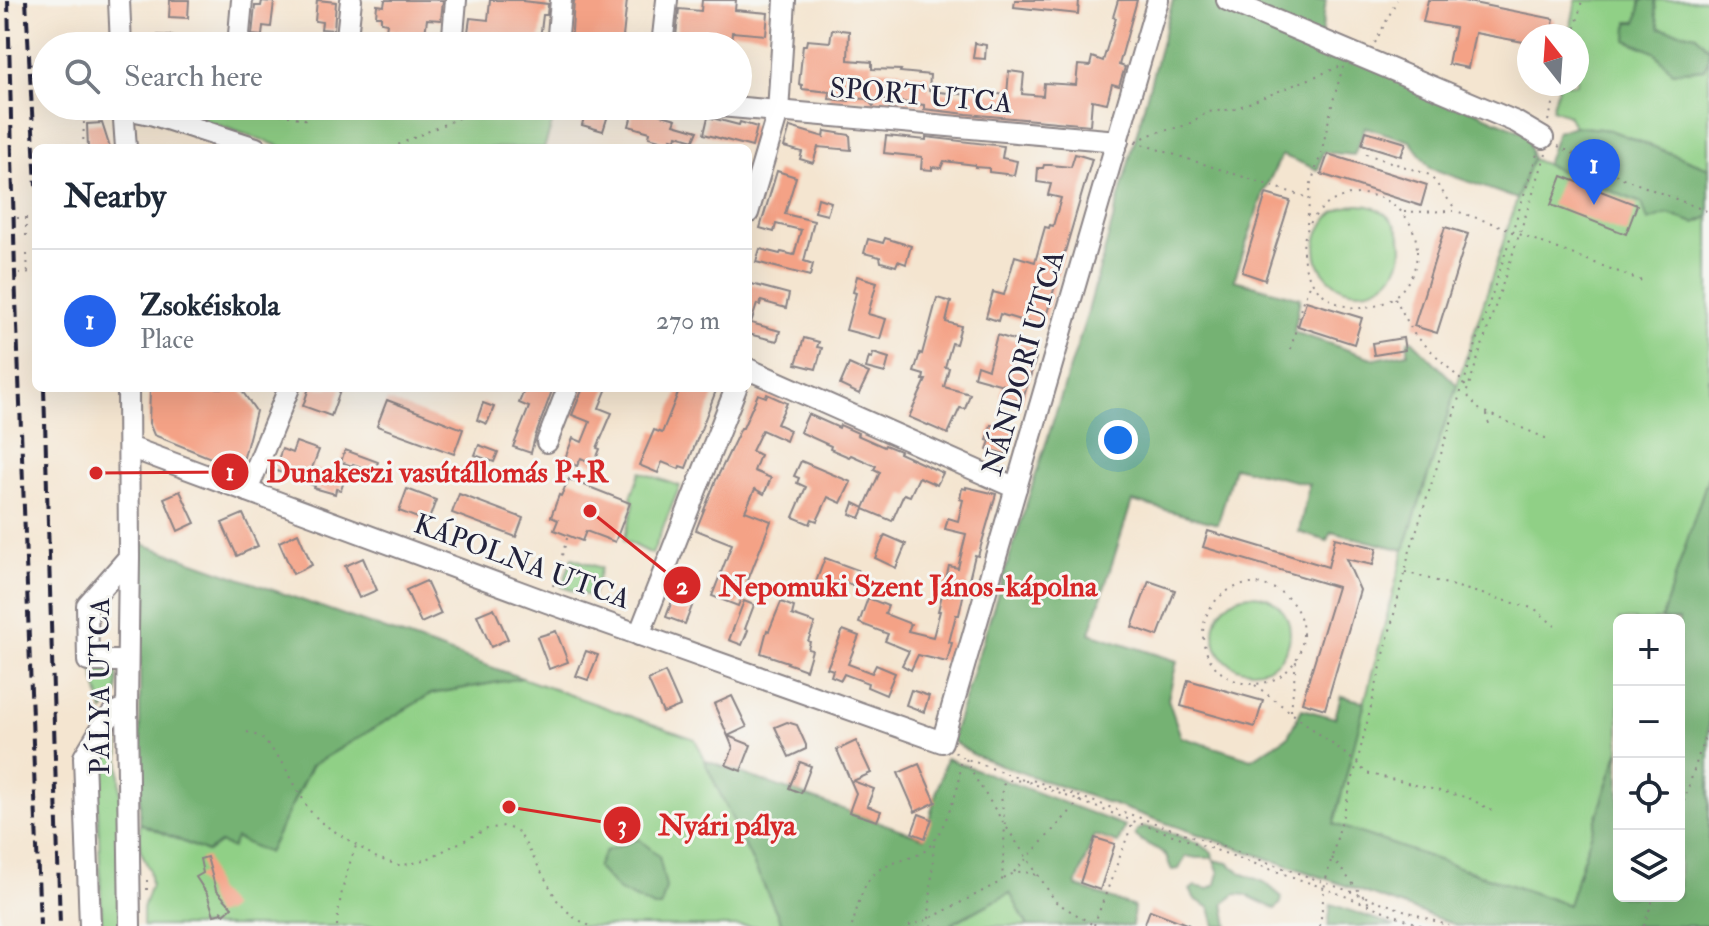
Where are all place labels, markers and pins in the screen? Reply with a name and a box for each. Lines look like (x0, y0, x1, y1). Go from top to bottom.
pin: 1 (1568, 139, 1620, 205)
callout: Dunakeszi vasútállomás P+R (210, 445, 623, 499)
callout: Nepomuki Szent János-kápolna (662, 558, 1113, 612)
callout: Nyári pálya (602, 798, 812, 852)

